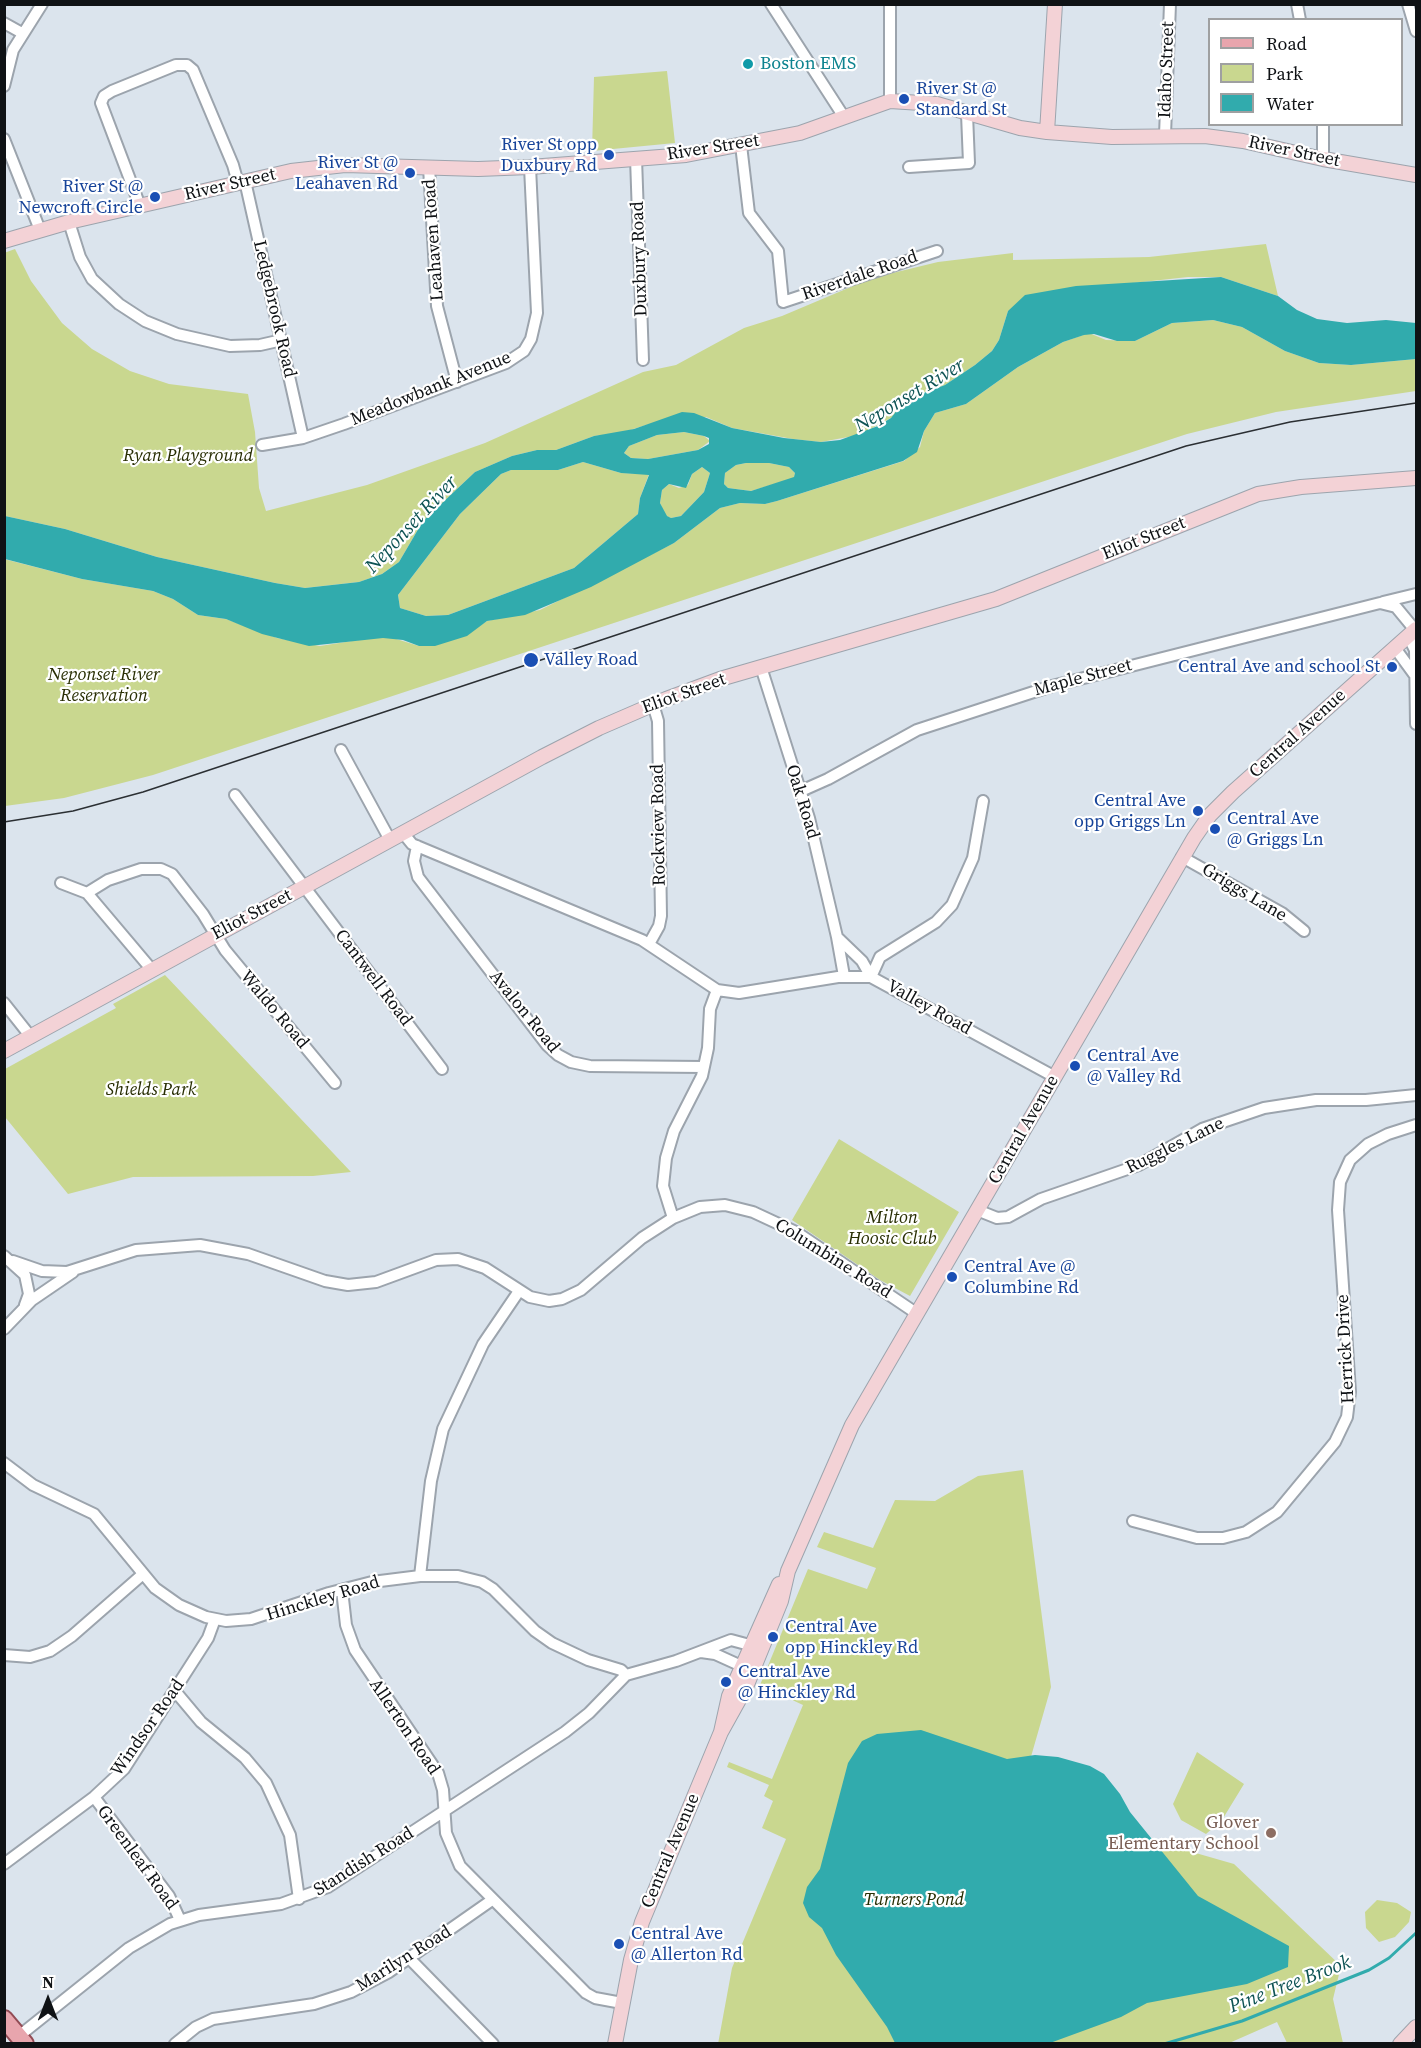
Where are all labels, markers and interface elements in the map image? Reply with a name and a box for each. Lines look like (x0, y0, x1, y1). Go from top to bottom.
legend (1208, 18, 1403, 126)
street label: Idaho Street (1155, 21, 1179, 119)
text: Road (1266, 31, 1307, 56)
place label: Boston EMS (760, 53, 856, 75)
marker: Boston EMS (741, 57, 755, 71)
text: Park (1266, 61, 1303, 86)
place label: River St @ Standard St (916, 78, 1007, 121)
text: Water (1266, 91, 1314, 116)
marker: River St @ Standard St (897, 92, 911, 106)
street label: River Street (665, 130, 761, 166)
street label: River Street (1246, 132, 1342, 172)
place label: River St opp Duxbury Rd (501, 134, 597, 176)
marker: River St opp Duxbury Rd (602, 148, 616, 162)
place label: River St @ Leahaven Rd (295, 152, 398, 195)
street label: River Street (182, 164, 278, 206)
marker: River St @ Leahaven Rd (403, 166, 417, 180)
place label: River St @ Newcroft Circle (18, 176, 143, 219)
street label: Leahaven Road (419, 178, 449, 302)
marker: River St @ Newcroft Circle (148, 190, 162, 204)
street label: Duxbury Road (627, 201, 653, 317)
street label: Ledgebrook Road (248, 238, 300, 380)
street label: Riverdale Road (799, 246, 921, 306)
street label: Meadowbank Avenue (348, 347, 514, 431)
water label: Neponset River (850, 354, 970, 438)
park label: Ryan Playground (123, 445, 253, 467)
water label: Neponset River (361, 471, 463, 579)
street label: Eliot Street (1099, 513, 1189, 565)
place label: Valley Road (544, 649, 638, 671)
marker: Valley Road (522, 651, 540, 669)
street label: Maple Street (1032, 655, 1134, 701)
place label: Central Ave and school St (1178, 656, 1380, 678)
marker: Central Ave and school St (1385, 660, 1399, 674)
park label: Neponset River Reservation (48, 664, 160, 706)
street label: Eliot Street (639, 669, 729, 719)
street label: Central Avenue (1245, 685, 1351, 783)
street label: Oak Road (780, 762, 824, 842)
street label: Rockview Road (647, 764, 671, 886)
place label: Central Ave opp Griggs Ln (1074, 790, 1186, 832)
marker: Central Ave opp Griggs Ln (1191, 804, 1205, 818)
place label: Central Ave @ Griggs Ln (1227, 808, 1324, 850)
marker: Central Ave @ Griggs Ln (1208, 822, 1222, 836)
street label: Griggs Lane (1197, 859, 1291, 927)
street label: Eliot Street (208, 885, 296, 945)
street label: Cantwell Road (330, 925, 416, 1031)
street label: Waldo Road (235, 966, 313, 1054)
street label: Avalon Road (484, 966, 564, 1058)
street label: Valley Road (883, 976, 975, 1040)
place label: Central Ave @ Valley Rd (1087, 1045, 1181, 1088)
marker: Central Ave @ Valley Rd (1068, 1059, 1082, 1073)
street label: Central Avenue (984, 1072, 1064, 1188)
park label: Shields Park (106, 1079, 196, 1101)
street label: Ruggles Lane (1122, 1113, 1228, 1179)
park label: Milton Hoosic Club (848, 1207, 936, 1250)
street label: Columbine Road (771, 1214, 895, 1304)
place label: Central Ave @ Columbine Rd (964, 1256, 1079, 1298)
marker: Central Ave @ Columbine Rd (945, 1270, 959, 1284)
street label: Herrick Drive (1332, 1294, 1360, 1404)
street label: Hinckley Road (264, 1572, 382, 1626)
place label: Central Ave opp Hinckley Rd (785, 1616, 918, 1658)
marker: Central Ave opp Hinckley Rd (766, 1630, 780, 1644)
place label: Central Ave @ Hinckley Rd (738, 1661, 856, 1704)
street label: Windsor Road (107, 1675, 189, 1781)
street label: Allerton Road (364, 1675, 444, 1779)
marker: Central Ave @ Hinckley Rd (719, 1675, 733, 1689)
street label: Central Avenue (637, 1790, 705, 1912)
street label: Greenleaf Road (92, 1802, 182, 1914)
place label: Glover Elementary School (1108, 1812, 1259, 1854)
street label: Standish Road (310, 1823, 418, 1901)
marker: Glover Elementary School (1264, 1826, 1278, 1840)
park label: Turners Pond (864, 1889, 964, 1911)
street label: Marilyn Road (352, 1921, 456, 1997)
place label: Central Ave @ Allerton Rd (631, 1923, 743, 1966)
marker: Central Ave @ Allerton Rd (612, 1937, 626, 1951)
water label: Pine Tree Brook (1226, 1951, 1354, 2019)
north arrow (18, 1970, 78, 2030)
text: N (42, 1971, 54, 1993)

